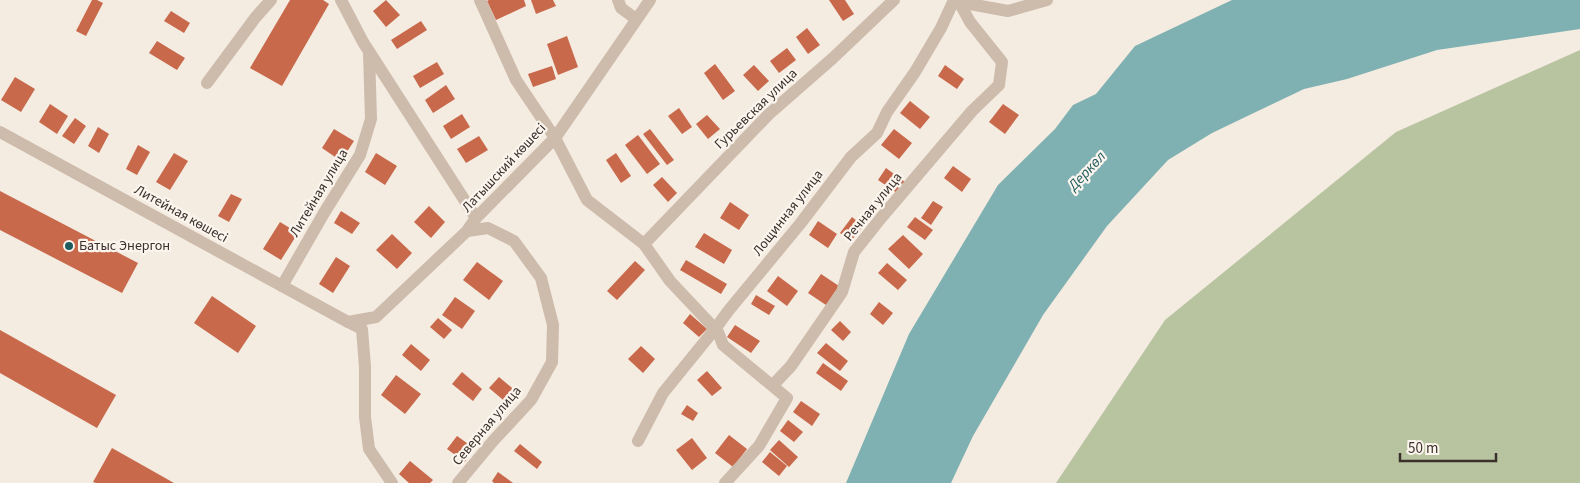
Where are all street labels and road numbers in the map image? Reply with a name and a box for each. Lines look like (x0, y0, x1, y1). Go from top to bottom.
street label: Гурьевская улица (710, 64, 802, 154)
street label: Латышский көшесі (457, 119, 551, 217)
street label: Литейная улица (285, 145, 353, 241)
street label: Лощинная улица (748, 166, 828, 260)
street label: Речная улица (839, 168, 907, 246)
street label: Литейная көшесі (131, 180, 231, 248)
street label: Северная улица (448, 382, 526, 470)

